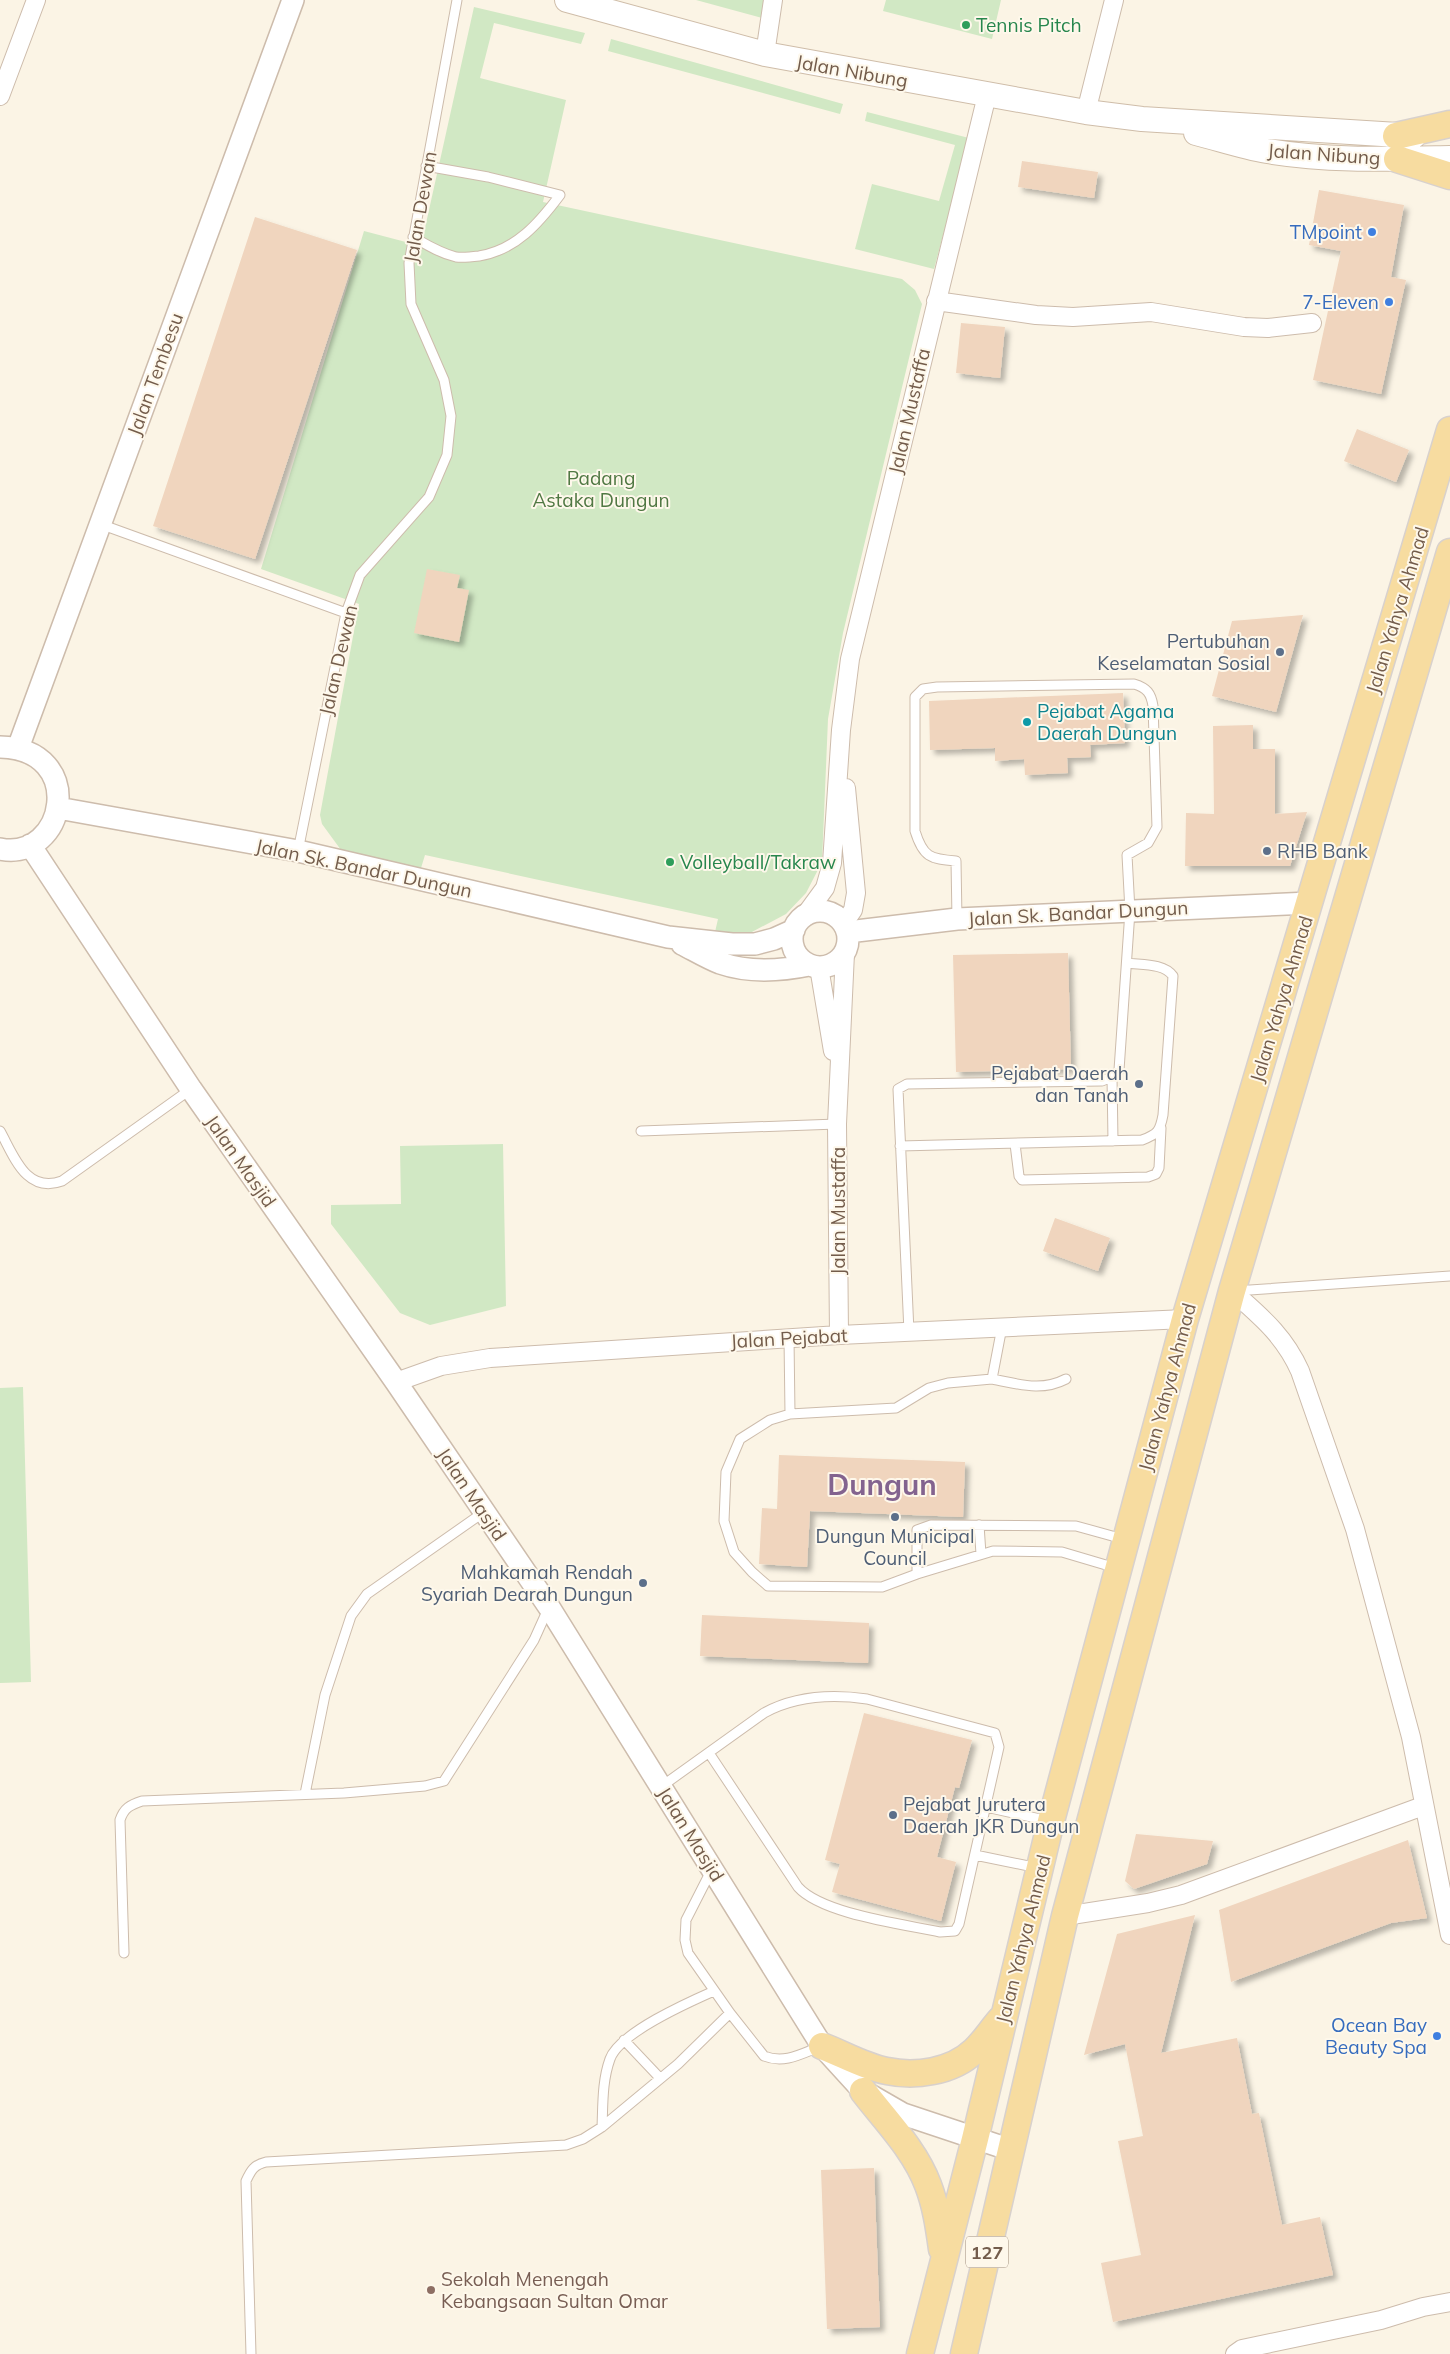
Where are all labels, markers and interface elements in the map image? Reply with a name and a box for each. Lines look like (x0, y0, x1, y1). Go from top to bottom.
place label: Tennis Pitch (976, 13, 1082, 37)
marker: Tennis Pitch (960, 19, 972, 31)
street label: Jalan Nibung (794, 49, 910, 93)
street label: Jalan Nibung (1267, 138, 1381, 170)
street label: Jalan Dewan (398, 149, 442, 265)
place label: TMpoint (1290, 220, 1362, 244)
marker: TMpoint (1366, 226, 1378, 238)
place label: 7-Eleven (1302, 290, 1379, 314)
marker: 7-Eleven (1383, 296, 1395, 308)
street label: Jalan Tembesu (122, 309, 188, 439)
street label: Jalan Mustaffa (883, 346, 935, 476)
park label: Padang Astaka Dungun (532, 466, 670, 512)
street label: Jalan Yahya Ahmad (1360, 524, 1434, 696)
street label: Jalan Dewan (314, 602, 362, 718)
place label: Pertubuhan Keselamatan Sosial (1097, 629, 1270, 675)
marker: Pertubuhan Keselamatan Sosial (1274, 646, 1286, 658)
place label: Pejabat Agama Daerah Dungun (1037, 699, 1177, 745)
marker: Pejabat Agama Daerah Dungun (1021, 716, 1033, 728)
street label: Jalan Sk. Bandar Dungun (254, 833, 474, 903)
place label: RHB Bank (1277, 839, 1368, 863)
marker: RHB Bank (1261, 845, 1273, 857)
place label: Volleyball/Takraw (680, 850, 836, 874)
marker: Volleyball/Takraw (664, 856, 676, 868)
street label: Jalan Sk. Bandar Dungun (967, 895, 1189, 931)
street label: Jalan Yahya Ahmad (1244, 913, 1318, 1085)
place label: Pejabat Daerah dan Tanah (991, 1061, 1129, 1107)
marker: Pejabat Daerah dan Tanah (1133, 1078, 1145, 1090)
street label: Jalan Masjid (200, 1110, 282, 1212)
street label: Jalan Mustaffa (826, 1147, 850, 1275)
street label: Jalan Yahya Ahmad (1133, 1300, 1201, 1474)
street label: Jalan Pejabat (730, 1323, 849, 1353)
street label: Jalan Masjid (432, 1443, 512, 1545)
district label: Dungun (827, 1466, 937, 1502)
marker: Dungun Municipal Council (889, 1511, 901, 1523)
place label: Dungun Municipal Council (816, 1524, 974, 1570)
place label: Mahkamah Rendah Syariah Dearah Dungun (421, 1560, 633, 1606)
marker: Mahkamah Rendah Syariah Dearah Dungun (637, 1577, 649, 1589)
street label: Jalan Masjid (652, 1782, 730, 1886)
place label: Pejabat Jurutera Daerah JKR Dungun (903, 1792, 1079, 1838)
marker: Pejabat Jurutera Daerah JKR Dungun (887, 1809, 899, 1821)
street label: Jalan Yahya Ahmad (990, 1852, 1056, 2026)
place label: Ocean Bay Beauty Spa (1325, 2013, 1427, 2059)
marker: Ocean Bay Beauty Spa (1431, 2030, 1443, 2042)
road number: 127 (966, 2236, 1008, 2268)
place label: Sekolah Menengah Kebangsaan Sultan Omar (441, 2267, 668, 2313)
marker: Sekolah Menengah Kebangsaan Sultan Omar (425, 2284, 437, 2296)

